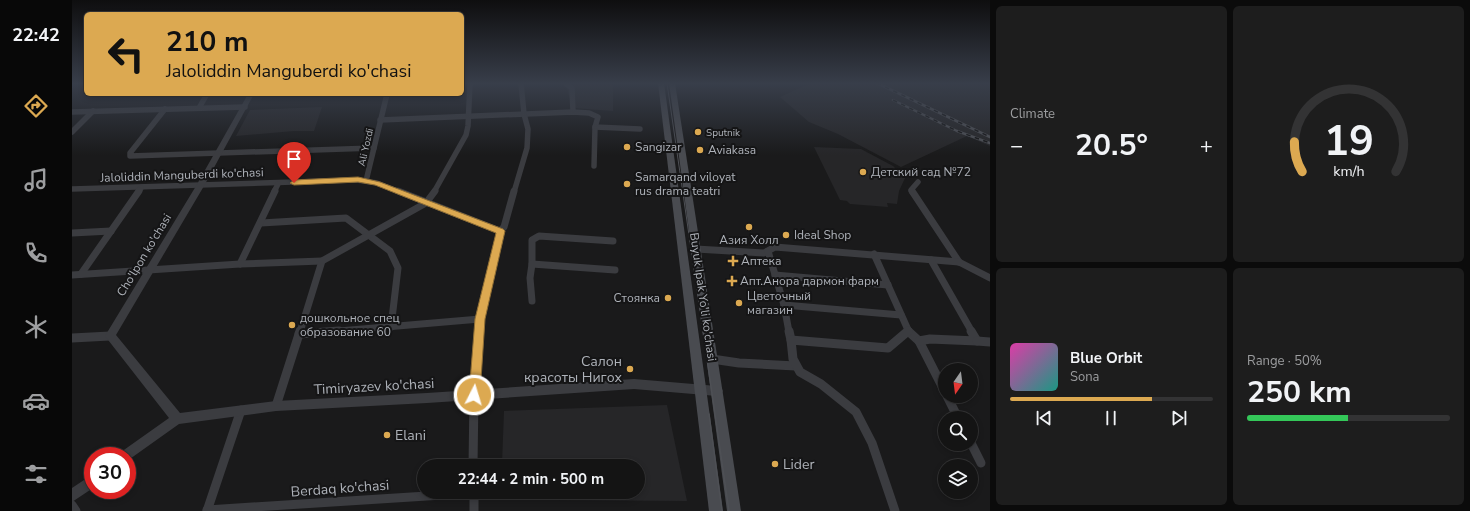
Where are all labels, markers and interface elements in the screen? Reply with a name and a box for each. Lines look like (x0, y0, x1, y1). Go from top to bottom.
text: 22:42 (12, 23, 60, 47)
text: 210 m (166, 23, 249, 61)
icon: left (100, 28, 152, 80)
text: Jaloliddin Manguberdi ko'chasi (166, 59, 411, 83)
icon: directions (22, 92, 50, 120)
text: Climate (1010, 105, 1055, 123)
text: 19 (1324, 113, 1373, 170)
text: 20.5° (1075, 125, 1148, 166)
place label: Sputnik (706, 126, 741, 140)
street label: Ali Yozdi (355, 127, 377, 168)
marker: Sputnik (693, 127, 703, 137)
text: − (1010, 131, 1023, 161)
text: + (1200, 131, 1213, 161)
place label: Sangizar (635, 139, 682, 155)
pin (277, 142, 311, 183)
marker: Sangizar (622, 142, 632, 152)
place label: Aviakasa (708, 142, 756, 158)
marker: Aviakasa (695, 145, 705, 155)
icon: arrive (283, 148, 305, 170)
text: km/h (1333, 161, 1364, 180)
street label: Jaloliddin Manguberdi ko'chasi (99, 164, 264, 186)
place label: Детский сад №72 (871, 164, 971, 180)
icon: music (22, 166, 50, 194)
marker: Детский сад №72 (858, 167, 868, 177)
place label: Samarqand viloyat rus drama teatri (635, 169, 736, 199)
marker: Samarqand viloyat rus drama teatri (622, 179, 632, 189)
street label: Cho'lpon ko'chasi (113, 211, 175, 299)
marker: Азия Холл (744, 222, 754, 232)
place label: Ideal Shop (794, 227, 851, 243)
marker: Ideal Shop (781, 230, 791, 240)
street label: Buyuk Ipak Yo'li ko'chasi (686, 232, 720, 362)
place label: Азия Холл (719, 232, 779, 248)
icon: phone (22, 239, 50, 267)
place label: Аптека (741, 253, 781, 269)
marker: Аптека (728, 256, 738, 266)
place label: Апт.Анора дармон фарм (740, 273, 879, 289)
marker: Апт.Анора дармон фарм (727, 276, 737, 286)
place label: Цветочный магазин (747, 288, 811, 318)
place label: Стоянка (614, 290, 660, 306)
marker: Стоянка (663, 293, 673, 303)
marker: Цветочный магазин (734, 298, 744, 308)
place label: дошкольное спец образование 60 (300, 310, 400, 340)
icon: climate (22, 313, 50, 341)
marker: дошкольное спец образование 60 (287, 320, 297, 330)
text: Blue Orbit (1070, 348, 1142, 368)
place label: Салон красоты Нигох (524, 352, 622, 387)
text: Range · 50% (1247, 352, 1322, 370)
north arrow (938, 363, 978, 403)
map controls (938, 363, 978, 499)
marker: Салон красоты Нигох (625, 364, 635, 374)
text: Sona (1070, 368, 1100, 386)
text: 250 km (1247, 372, 1352, 413)
street label: Timiryazev ko'chasi (313, 374, 435, 399)
position arrow (453, 374, 495, 416)
icon: car (22, 387, 50, 415)
icon: previous (1033, 407, 1055, 429)
icon: pause (1100, 407, 1122, 429)
icon: next (1168, 407, 1190, 429)
button: search (938, 411, 978, 451)
place label: Elani (395, 426, 426, 445)
marker: Elani (382, 430, 392, 440)
speed limit sign: 30 (84, 447, 136, 499)
place label: Lider (783, 455, 814, 474)
marker: Lider (770, 459, 780, 469)
button: layers (938, 459, 978, 499)
icon: filters (22, 460, 50, 488)
text: 22:44 · 2 min · 500 m (458, 469, 604, 489)
street label: Berdaq ko'chasi (290, 476, 390, 501)

